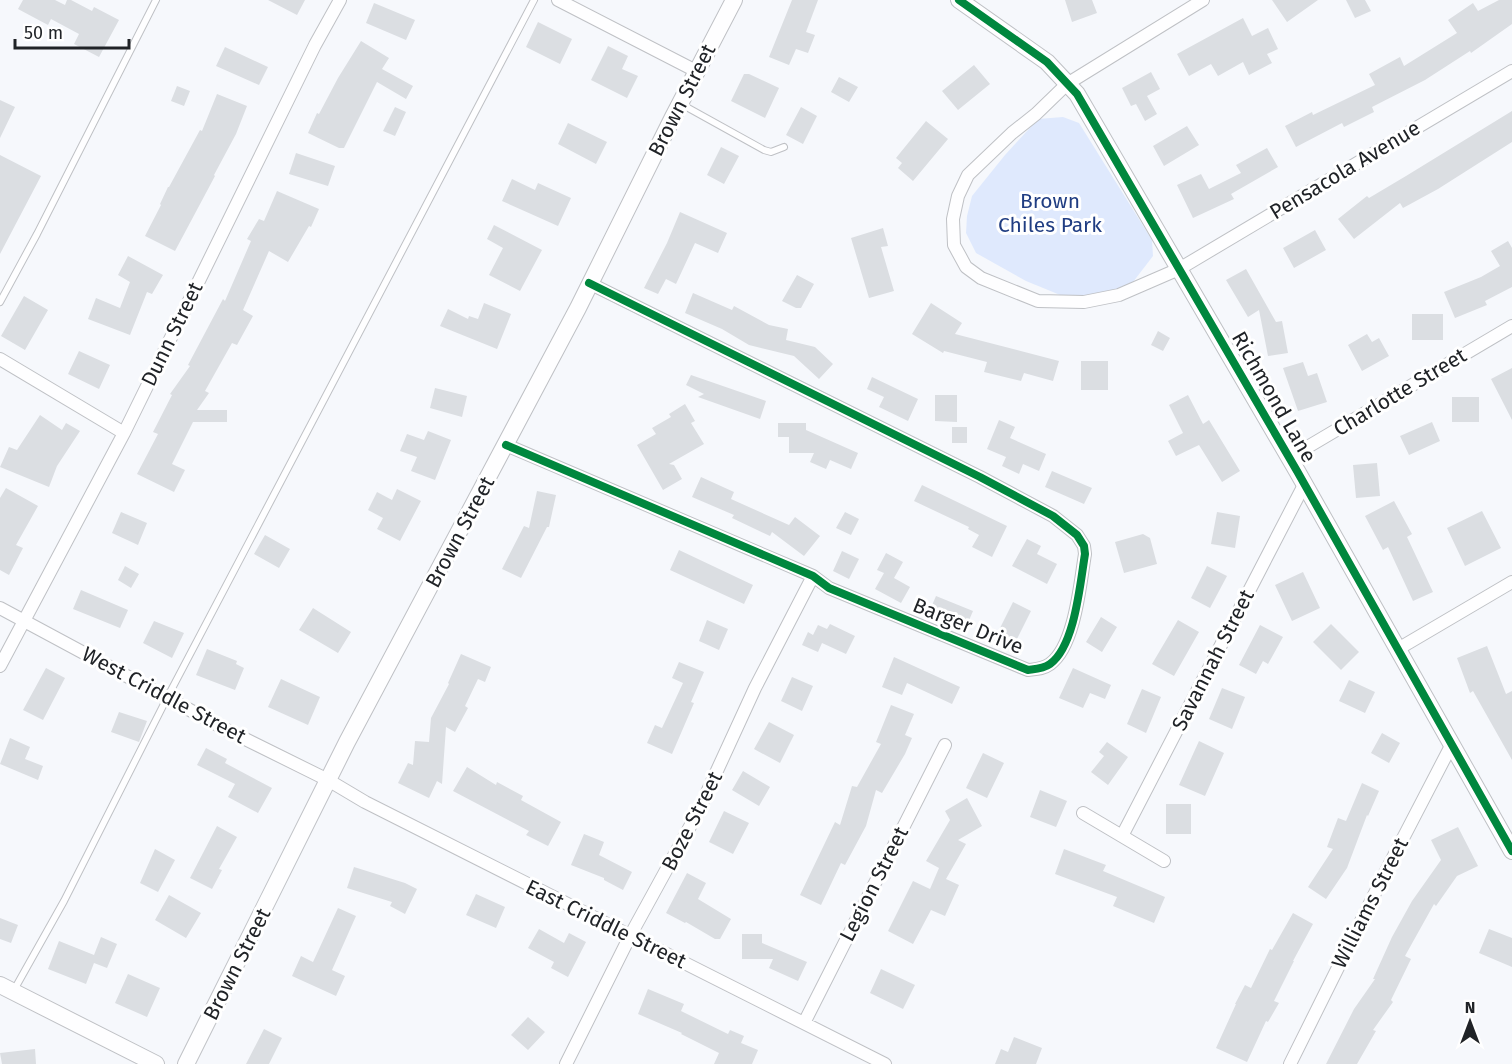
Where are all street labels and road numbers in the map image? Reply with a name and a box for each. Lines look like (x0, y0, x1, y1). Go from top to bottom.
street label: Brown Street (643, 39, 722, 160)
street label: Pensacola Avenue (1265, 115, 1425, 225)
street label: Dunn Street (136, 277, 209, 390)
street label: Richmond Lane (1226, 327, 1322, 467)
street label: Charlotte Street (1329, 342, 1472, 442)
street label: Brown Street (420, 471, 500, 592)
street label: Savannah Street (1166, 585, 1260, 735)
street label: Barger Drive (909, 592, 1027, 660)
street label: West Criddle Street (77, 641, 251, 749)
street label: Boze Street (656, 767, 728, 875)
street label: Legion Street (834, 822, 914, 946)
street label: Williams Street (1326, 833, 1414, 973)
street label: East Criddle Street (521, 874, 691, 974)
street label: Brown Street (198, 903, 277, 1024)

